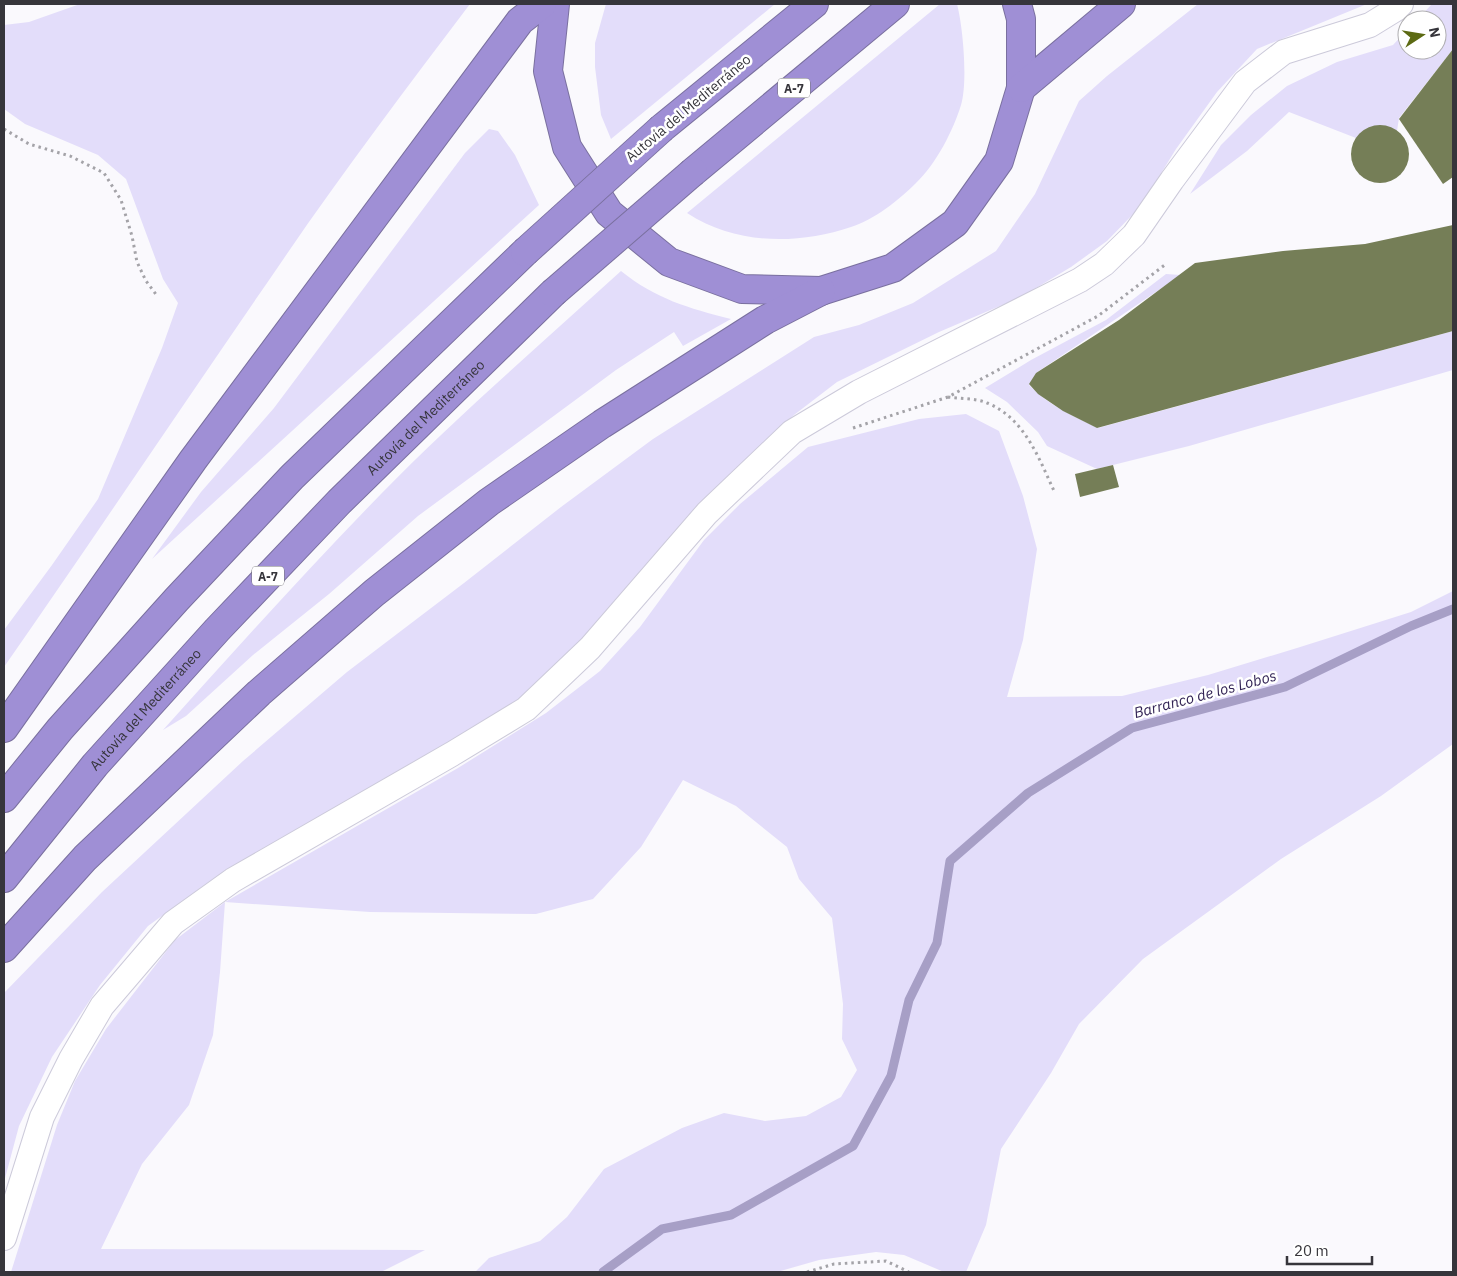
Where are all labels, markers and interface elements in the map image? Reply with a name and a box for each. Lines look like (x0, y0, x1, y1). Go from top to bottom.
north arrow (1397, 10, 1447, 60)
text: N (1425, 25, 1445, 39)
street label: Autovía del Mediterráneo (622, 50, 754, 166)
road number: A-7 (778, 78, 810, 98)
street label: Autovía del Mediterráneo (363, 356, 489, 479)
road number: A-7 (252, 566, 284, 586)
street label: Autovía del Mediterráneo (86, 645, 205, 774)
water label: Barranco de los Lobos (1132, 666, 1278, 722)
scale bar (1287, 1234, 1372, 1266)
text: 20 m (1294, 1241, 1329, 1260)

